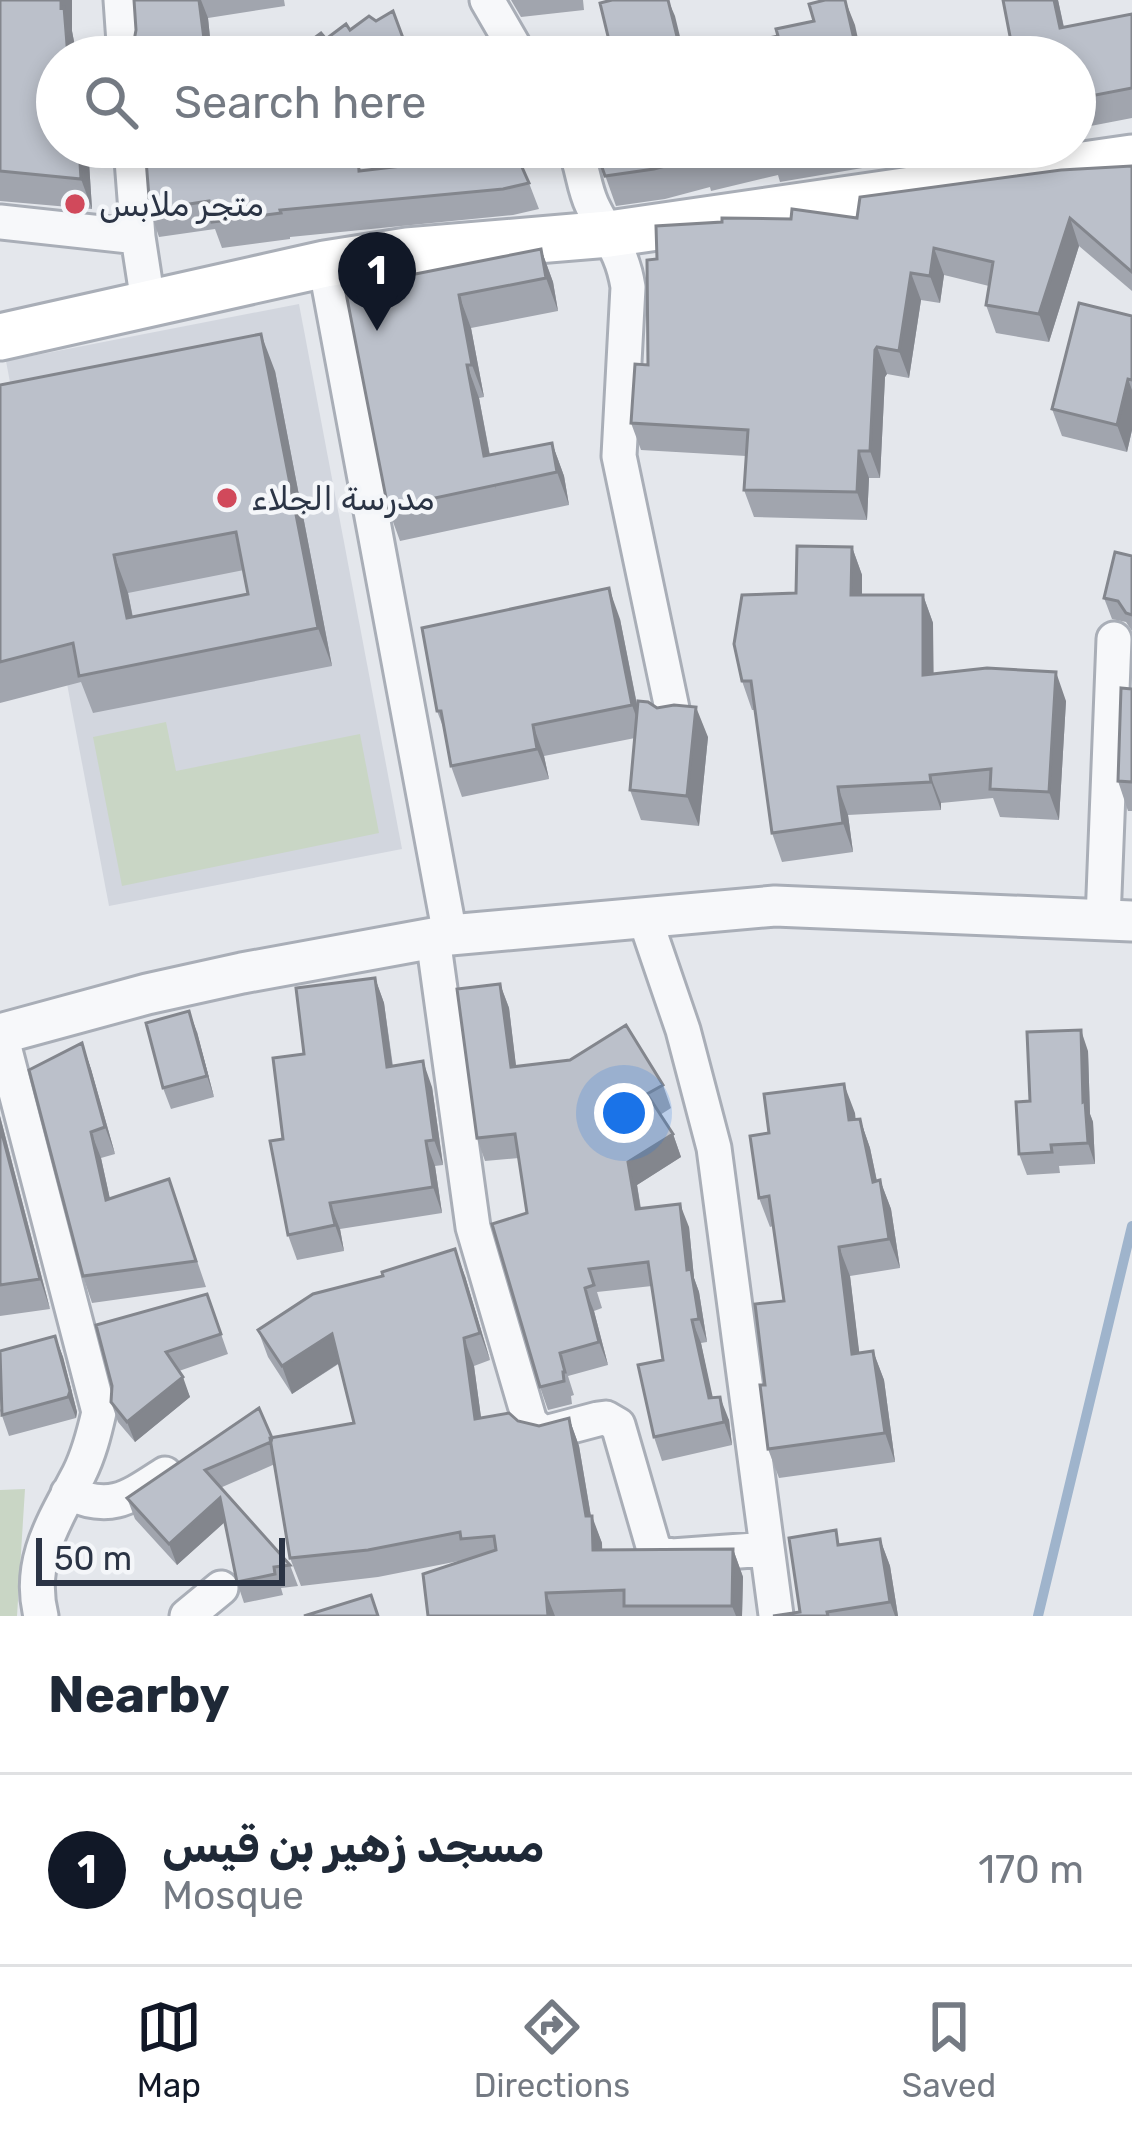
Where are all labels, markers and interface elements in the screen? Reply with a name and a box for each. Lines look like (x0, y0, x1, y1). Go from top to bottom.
search box (36, 36, 1096, 168)
icon: search (78, 69, 144, 135)
text: Search here (174, 76, 426, 129)
place label: متجر ملابس (99, 185, 264, 225)
marker: متجر ملابس (62, 191, 88, 217)
pin: 1 (338, 232, 416, 331)
place label: مدرسة الجلاء (251, 479, 435, 518)
marker: مدرسة الجلاء (214, 485, 240, 511)
your location (594, 1083, 654, 1143)
scale bar (36, 1532, 285, 1585)
text: 50 m (54, 1539, 132, 1578)
text: Nearby (48, 1664, 230, 1725)
text: مسجد زهير بن قيس (162, 1820, 544, 1873)
text: 1 (77, 1847, 97, 1893)
text: 170 m (978, 1847, 1084, 1893)
text: Mosque (162, 1873, 304, 1919)
tab: Map (136, 1994, 202, 2105)
tab: Directions (474, 1994, 630, 2105)
tab: Saved (902, 1994, 996, 2105)

